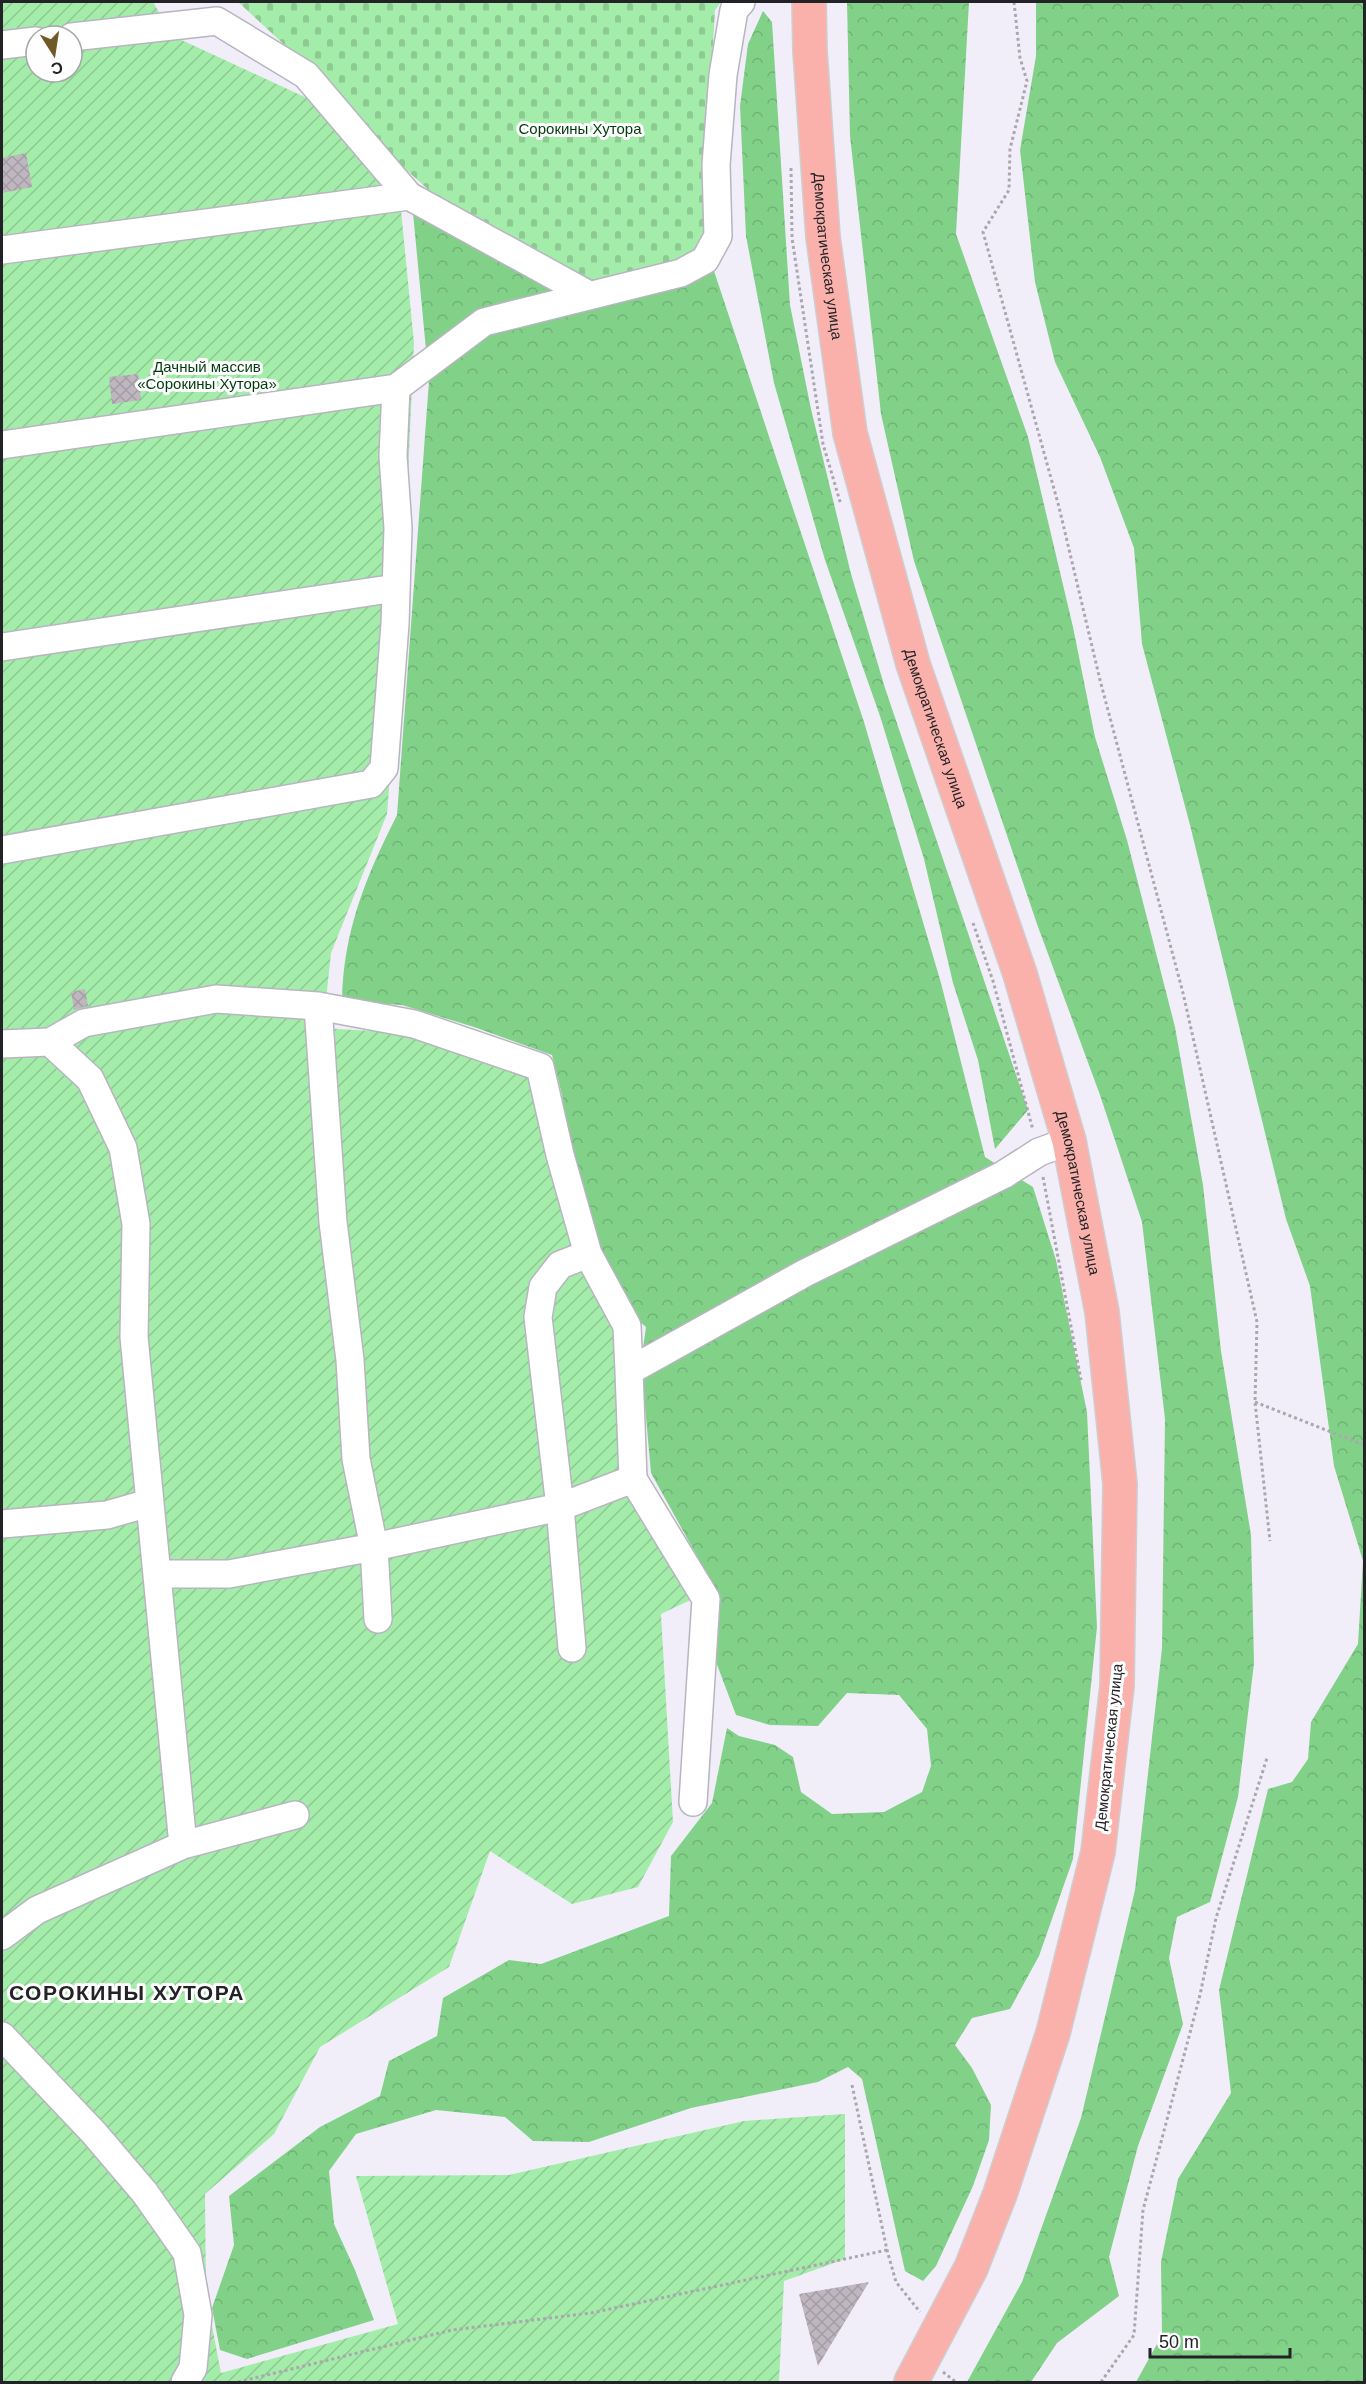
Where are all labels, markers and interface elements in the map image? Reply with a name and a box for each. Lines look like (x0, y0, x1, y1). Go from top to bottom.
north arrow (24, 24, 84, 84)
text: С (49, 59, 64, 78)
park label: Сорокины Хутора (519, 120, 642, 137)
street label: Демократическая улица (811, 172, 846, 341)
park label: Дачный массив «Сорокины Хутора» (137, 358, 277, 392)
street label: Демократическая улица (901, 647, 971, 811)
street label: Демократическая улица (1052, 1108, 1104, 1277)
street label: Демократическая улица (1091, 1662, 1126, 1831)
district label: СОРОКИНЫ ХУТОРА (9, 1981, 245, 2004)
scale bar (1150, 2321, 1290, 2359)
text: 50 m (1159, 2332, 1199, 2352)

